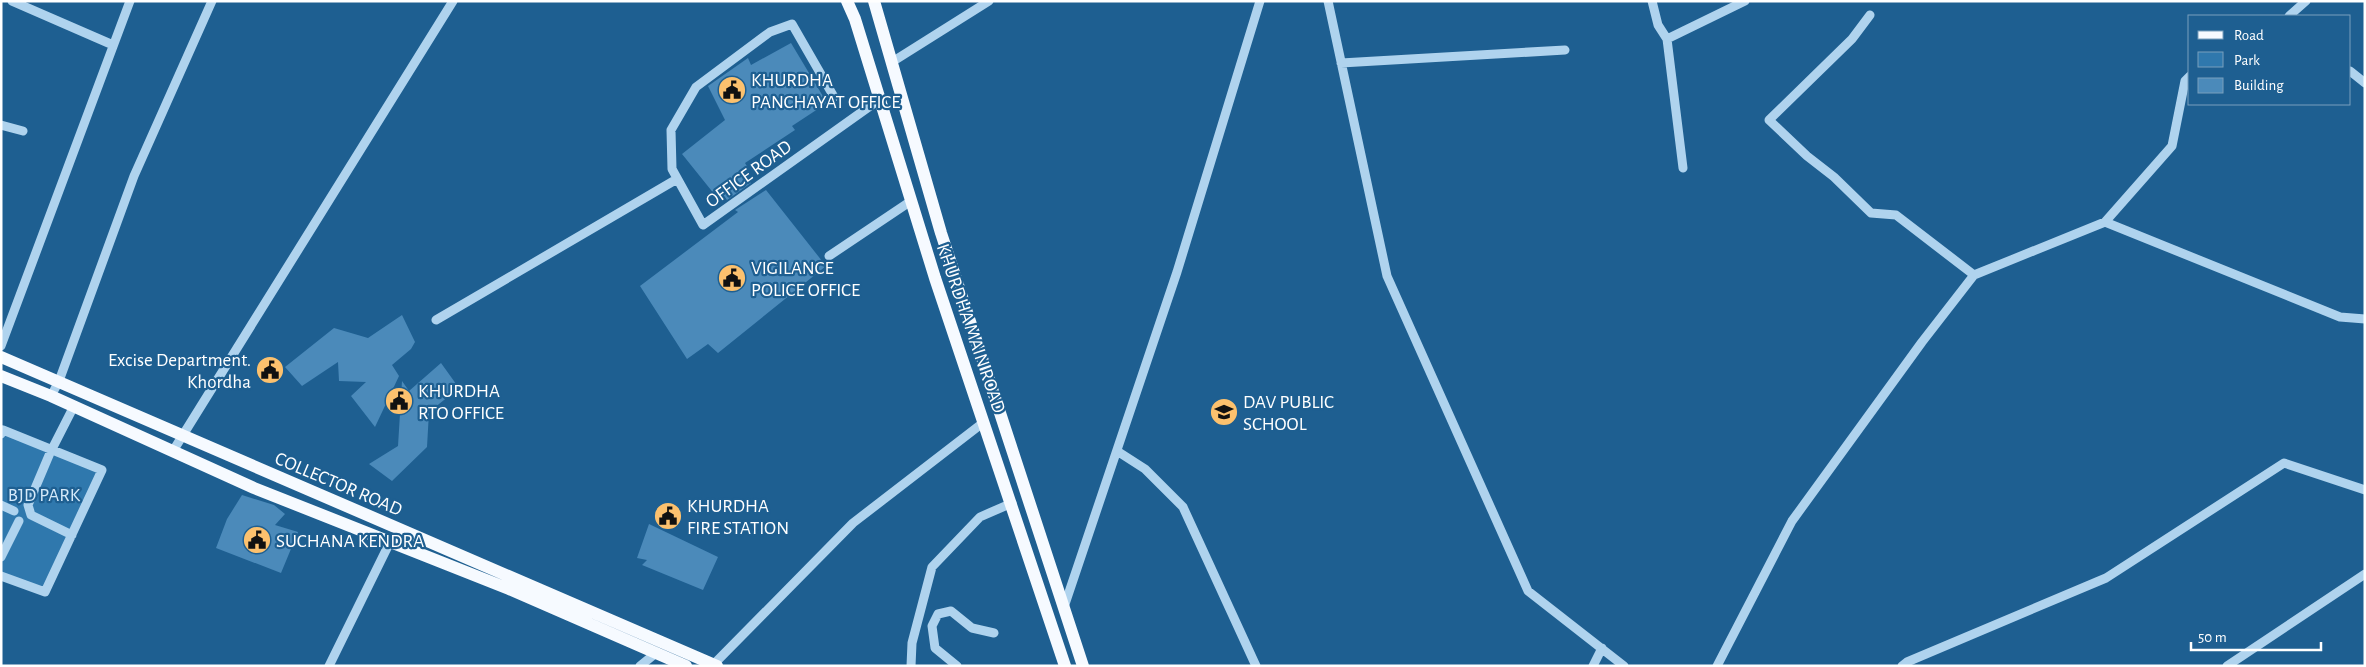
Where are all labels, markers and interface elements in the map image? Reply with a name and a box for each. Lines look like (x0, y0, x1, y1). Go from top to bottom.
legend (2188, 15, 2351, 105)
text: Road (2234, 28, 2264, 43)
text: Park (2234, 53, 2260, 68)
place label: KHURDHA PANCHAYAT OFFICE (751, 71, 900, 112)
public building icon: KHURDHA PANCHAYAT OFFICE (717, 75, 747, 105)
text: Building (2234, 78, 2284, 93)
street label: OFFICE ROAD (702, 137, 795, 212)
street label: KHURDHA MAIN ROAD (933, 241, 1009, 416)
place label: VIGILANCE POLICE OFFICE (751, 259, 860, 300)
public building icon: VIGILANCE POLICE OFFICE (717, 263, 747, 293)
place label: Excise Department. Khordha (108, 351, 251, 392)
public building icon: Excise Department. Khordha (255, 355, 285, 385)
place label: KHURDHA RTO OFFICE (418, 382, 504, 423)
public building icon: KHURDHA RTO OFFICE (384, 386, 414, 416)
place label: DAV PUBLIC SCHOOL (1243, 393, 1334, 434)
school or university icon: DAV PUBLIC SCHOOL (1209, 397, 1239, 427)
street label: COLLECTOR ROAD (272, 449, 405, 520)
park label: BJD PARK (8, 486, 81, 505)
place label: KHURDHA FIRE STATION (687, 497, 789, 538)
public building icon: KHURDHA FIRE STATION (653, 501, 683, 531)
public building icon: SUCHANA KENDRA (242, 525, 272, 555)
place label: SUCHANA KENDRA (276, 532, 424, 551)
scale bar (2191, 620, 2321, 652)
text: 50 m (2198, 630, 2227, 645)

